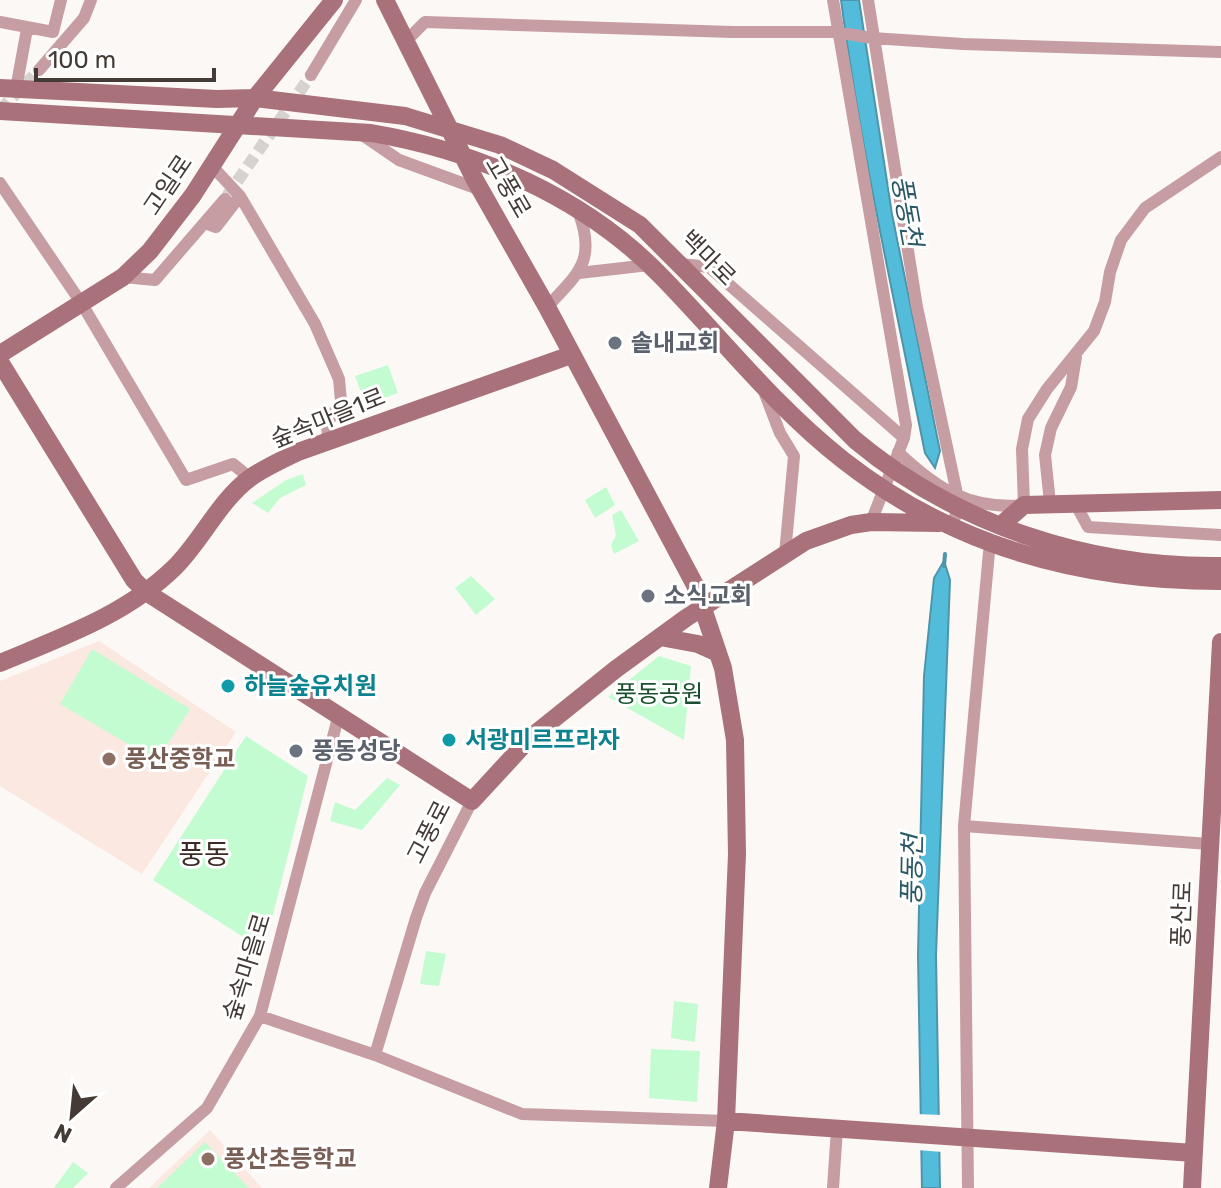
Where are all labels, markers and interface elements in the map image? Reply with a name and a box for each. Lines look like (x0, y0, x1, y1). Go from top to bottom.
scale bar (36, 32, 214, 82)
text: 100 m (48, 46, 116, 74)
street label: 고일로 (138, 150, 198, 220)
street label: 고풍로 (479, 151, 537, 223)
water label: 풍동천 (885, 173, 929, 252)
street label: 백마로 (675, 225, 741, 291)
place label: 솔내교회 (631, 329, 719, 357)
marker: 솔내교회 (606, 334, 624, 352)
street label: 숲속마을1로 (267, 382, 389, 454)
place label: 소식교회 (664, 582, 752, 610)
marker: 소식교회 (639, 587, 657, 605)
place label: 하늘숲유치원 (244, 672, 376, 700)
marker: 하늘숲유치원 (219, 677, 237, 695)
park label: 풍동공원 (615, 680, 703, 708)
place label: 서광미르프라자 (465, 726, 620, 754)
marker: 서광미르프라자 (440, 731, 458, 749)
place label: 풍동성당 (312, 737, 400, 765)
marker: 풍동성당 (287, 742, 305, 760)
place label: 풍산중학교 (125, 745, 235, 773)
marker: 풍산중학교 (100, 750, 118, 768)
street label: 고풍로 (401, 796, 457, 868)
water label: 풍동천 (896, 831, 929, 906)
district label: 풍동 (178, 838, 230, 871)
street label: 풍산로 (1167, 880, 1197, 948)
street label: 숲속마을로 (217, 910, 277, 1024)
north arrow (32, 1076, 112, 1156)
text: N (50, 1118, 76, 1149)
place label: 풍산초등학교 (224, 1145, 356, 1173)
marker: 풍산초등학교 (199, 1150, 217, 1168)

